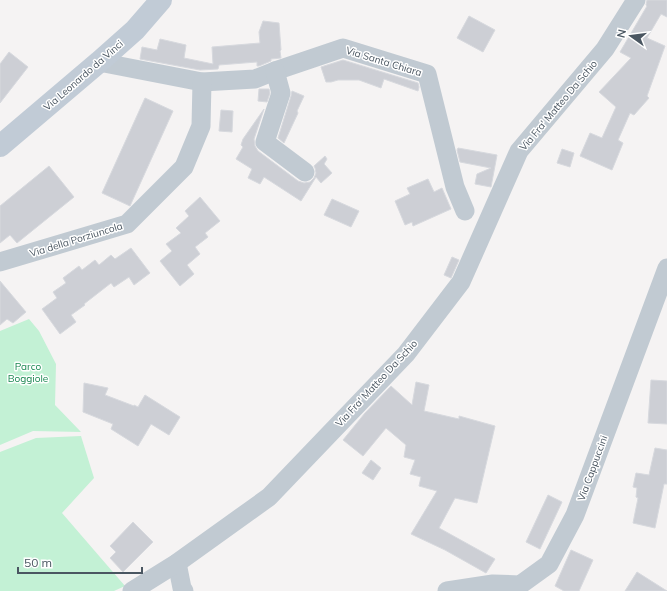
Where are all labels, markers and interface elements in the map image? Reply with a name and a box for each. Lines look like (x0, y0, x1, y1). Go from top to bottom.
north arrow (611, 16, 651, 56)
text: N (613, 28, 629, 39)
street label: Via Leonardo da Vinci (41, 37, 126, 114)
street label: Via Santa Chiara (344, 44, 423, 79)
street label: Via Fra' Matteo Da Schio (517, 57, 600, 153)
street label: Via della Porziuncola (28, 219, 124, 260)
street label: Via Fra' Matteo Da Schio (333, 337, 420, 430)
park label: Parco Boggiole (8, 360, 48, 385)
street label: Via Cappuccini (575, 434, 610, 503)
scale bar (18, 549, 142, 575)
text: 50 m (24, 555, 52, 570)

